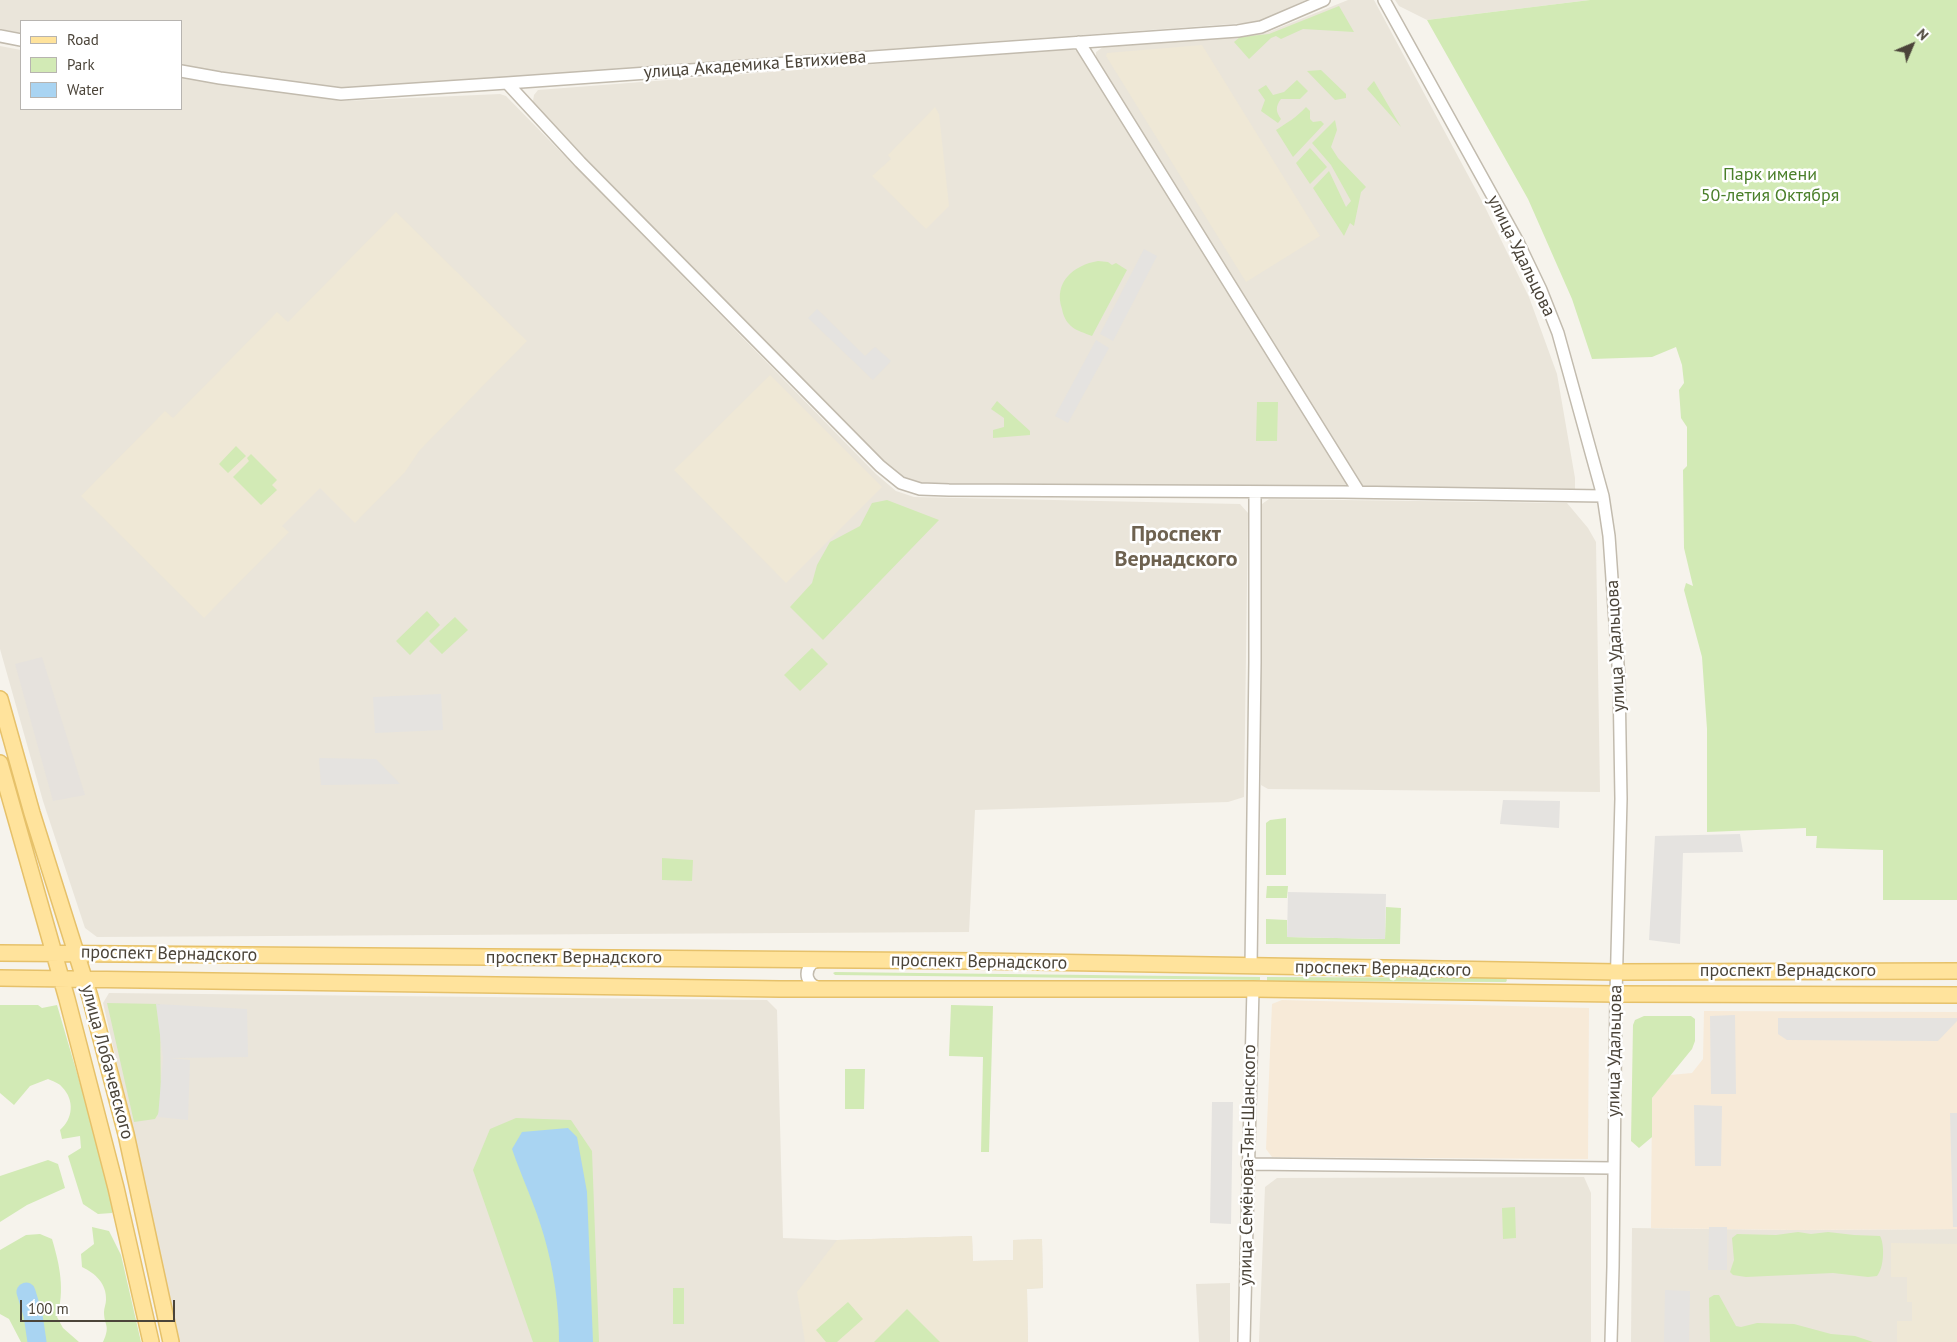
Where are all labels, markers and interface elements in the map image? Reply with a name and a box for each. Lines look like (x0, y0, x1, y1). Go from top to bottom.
legend (20, 20, 182, 110)
north arrow (1887, 20, 1937, 70)
text: N (1913, 25, 1932, 44)
text: Road (67, 30, 99, 49)
street label: улица Академика Евтихиева (643, 46, 867, 84)
text: Park (67, 55, 95, 74)
text: Water (67, 80, 104, 99)
park label: Парк имени 50-летия Октября (1701, 164, 1839, 206)
street label: улица Удальцова (1482, 192, 1560, 320)
district label: Проспект Вернадского (1114, 522, 1238, 574)
street label: улица Удальцова (1602, 579, 1630, 713)
street label: проспект Вернадского (81, 942, 257, 966)
street label: проспект Вернадского (486, 947, 662, 969)
street label: проспект Вернадского (891, 950, 1067, 974)
street label: проспект Вернадского (1295, 957, 1471, 981)
street label: проспект Вернадского (1700, 960, 1876, 982)
street label: улица Лобачевского (76, 982, 138, 1142)
street label: улица Удальцова (1603, 985, 1627, 1117)
street label: улица Семёнова-Тян-Шанского (1235, 1044, 1261, 1286)
scale bar (22, 1290, 178, 1322)
text: 100 m (28, 1299, 69, 1318)

